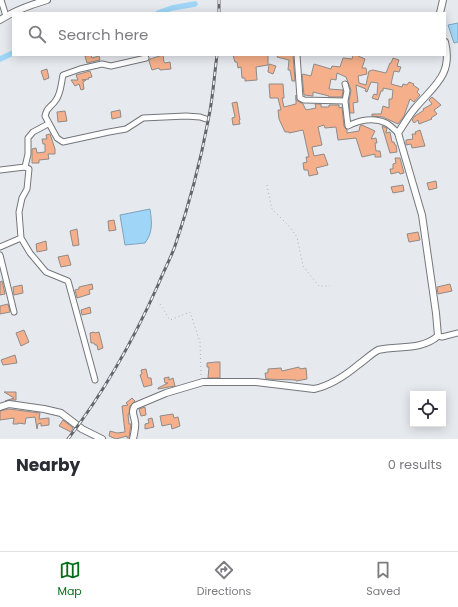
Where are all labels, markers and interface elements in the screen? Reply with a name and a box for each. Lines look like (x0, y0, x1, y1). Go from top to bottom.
search box (12, 12, 446, 56)
icon: search (26, 23, 48, 45)
text: Search here (58, 24, 148, 45)
map controls (410, 391, 446, 427)
button: locate (410, 391, 446, 427)
text: Nearby (16, 453, 80, 477)
text: 0 results (388, 455, 442, 474)
tab: Map (57, 559, 82, 600)
tab: Directions (197, 559, 251, 600)
tab: Saved (366, 559, 401, 600)

